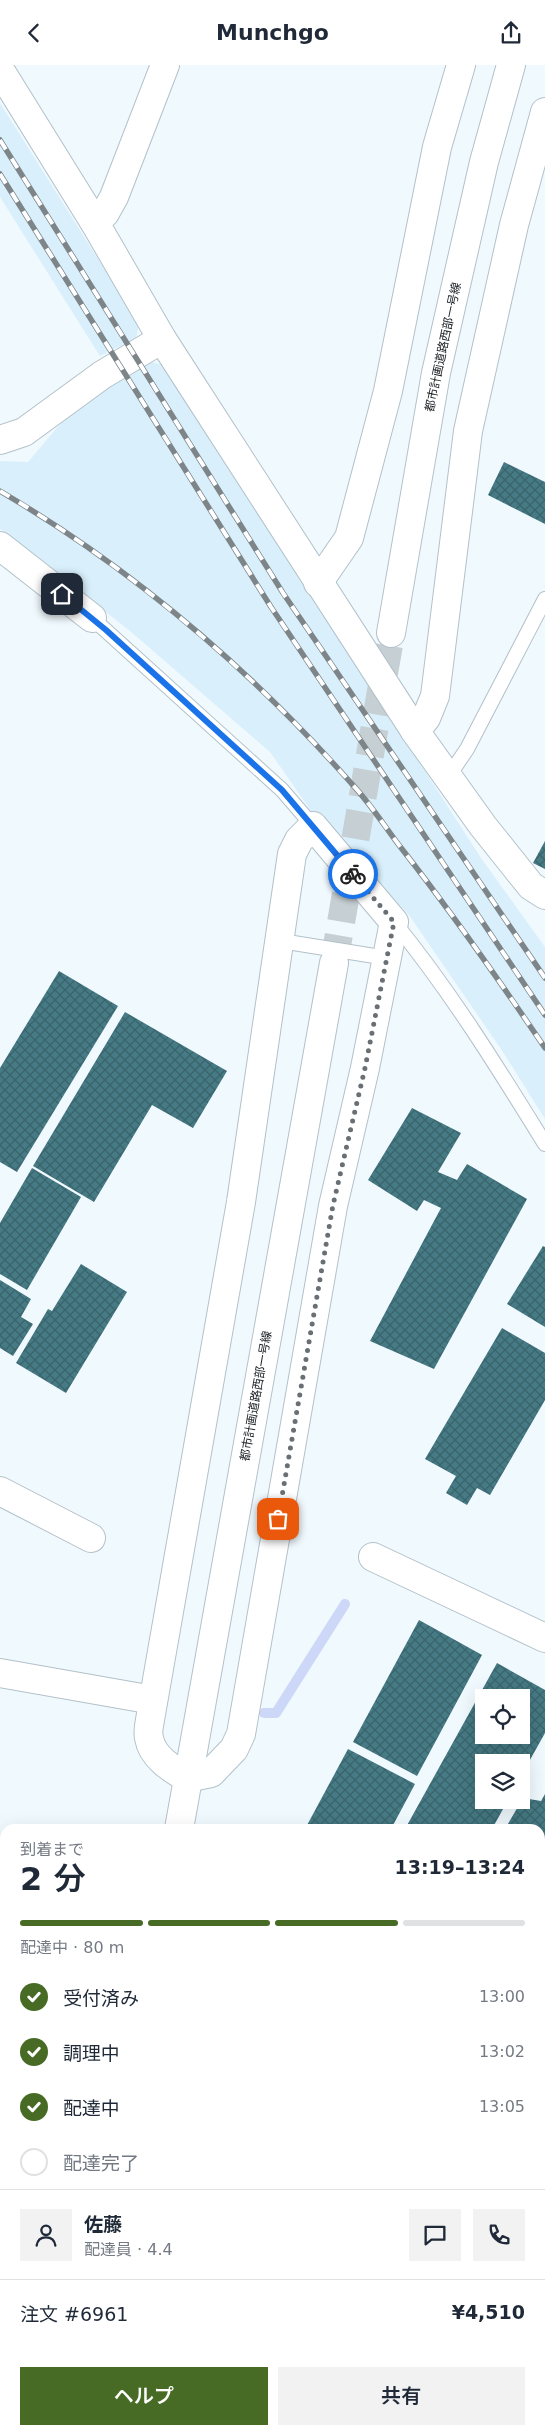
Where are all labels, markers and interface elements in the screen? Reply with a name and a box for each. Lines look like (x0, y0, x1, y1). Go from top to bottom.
icon: back (20, 19, 48, 47)
icon: share (497, 19, 525, 47)
text: Munchgo (216, 20, 329, 45)
street label: 都市計画道路西部一号線 (422, 281, 464, 413)
pin (41, 573, 83, 615)
icon: home (48, 580, 76, 608)
courier (328, 849, 378, 899)
icon: bike (339, 860, 367, 888)
street label: 都市計画道路西部一号線 (238, 1330, 274, 1462)
pin (257, 1498, 299, 1540)
icon: bag (264, 1505, 292, 1533)
map controls (475, 1689, 530, 1809)
button: locate (475, 1689, 530, 1744)
button: layers (475, 1754, 530, 1809)
text: 到着まで (20, 1840, 84, 1859)
text: 13:19–13:24 (395, 1856, 525, 1878)
text: 2 分 (20, 1860, 85, 1898)
text: 配達中 · 80 m (20, 1938, 124, 1957)
icon: check (20, 1983, 48, 2011)
text: 受付済み (63, 1987, 139, 2009)
text: 13:00 (479, 1987, 525, 2006)
icon: check (20, 2038, 48, 2066)
text: 調理中 (63, 2042, 120, 2064)
text: 13:02 (479, 2042, 525, 2061)
icon: check (20, 2093, 48, 2121)
text: 配達中 (63, 2097, 120, 2119)
text: 13:05 (479, 2097, 525, 2116)
text: 配達完了 (63, 2152, 139, 2174)
button: person (20, 2209, 72, 2261)
button: chat (409, 2209, 461, 2261)
button: phone (473, 2209, 525, 2261)
text: 佐藤 (84, 2213, 122, 2235)
text: 配達員 · 4.4 (84, 2240, 173, 2259)
text: ¥4,510 (452, 2301, 525, 2323)
text: 注文 #6961 (20, 2303, 128, 2325)
button: ヘルプ (20, 2367, 268, 2425)
button: 共有 (278, 2367, 525, 2425)

